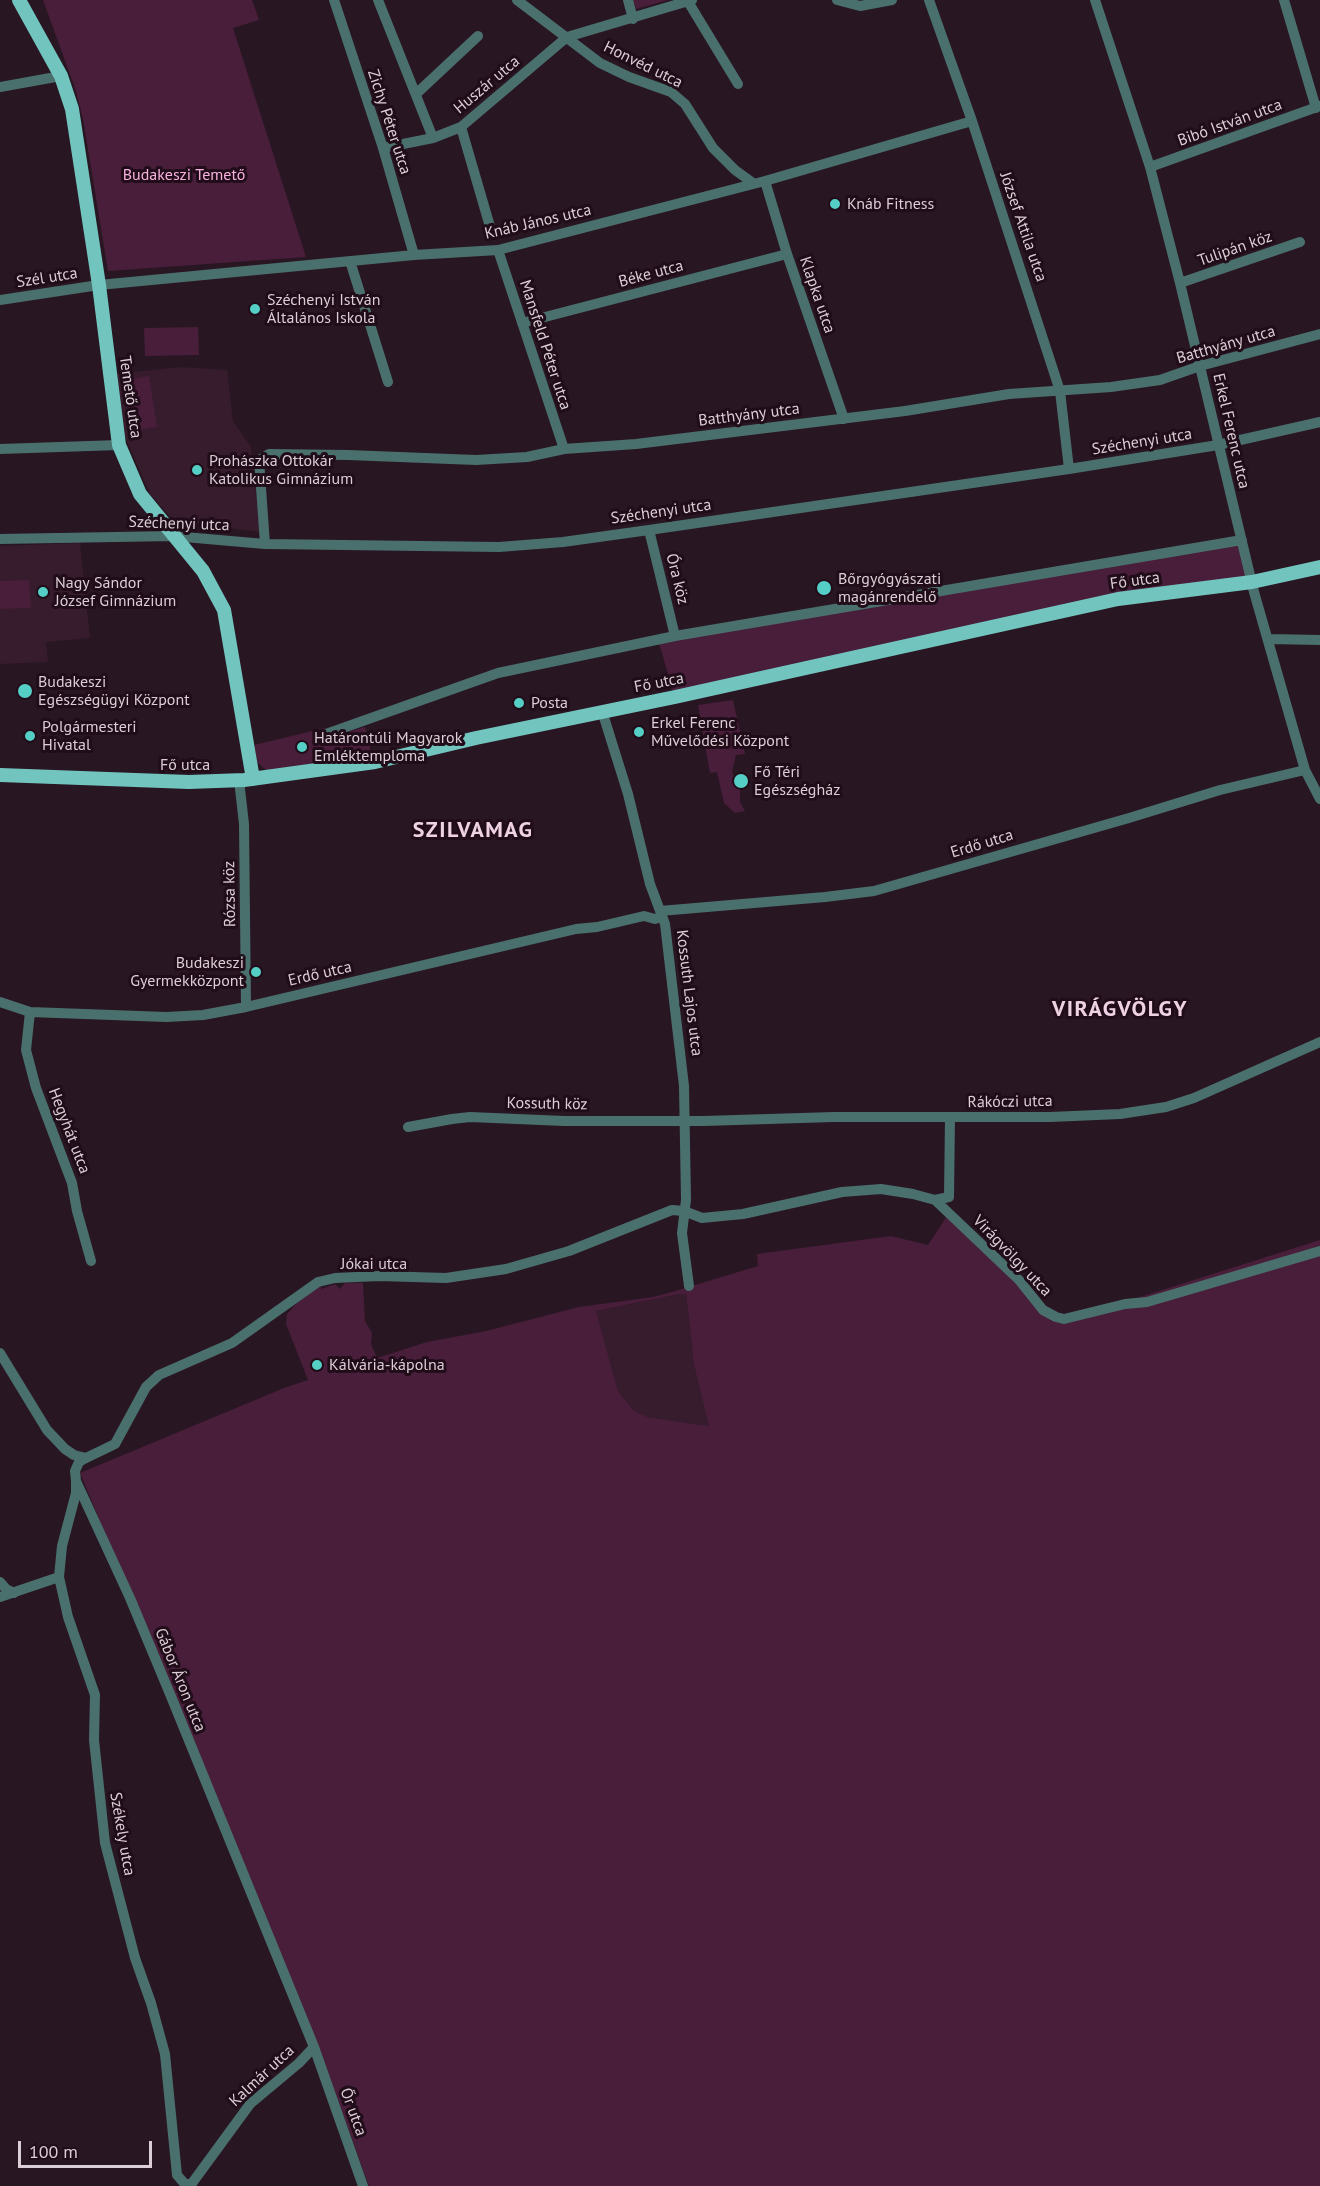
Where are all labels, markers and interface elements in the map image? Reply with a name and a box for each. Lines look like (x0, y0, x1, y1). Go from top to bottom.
street label: Honvéd utca (600, 38, 686, 92)
street label: Huszár utca (450, 52, 524, 118)
street label: Zichy Péter utca (363, 67, 415, 177)
street label: Bibó István utca (1175, 95, 1285, 151)
park label: Budakeszi Temető (123, 165, 245, 185)
street label: József Attila utca (995, 170, 1051, 284)
place label: Knáb Fitness (847, 194, 934, 214)
marker: Knáb Fitness (828, 197, 842, 211)
street label: Knáb János utca (483, 200, 593, 244)
street label: Tulipán köz (1195, 227, 1275, 271)
street label: Klapka utca (795, 254, 839, 336)
street label: Béke utca (616, 256, 686, 292)
street label: Szél utca (15, 264, 79, 292)
street label: Mansfeld Péter utca (515, 278, 575, 412)
place label: Széchenyi István Általános Iskola (267, 290, 380, 328)
marker: Széchenyi István Általános Iskola (248, 302, 262, 316)
street label: Batthyány utca (1174, 322, 1278, 368)
street label: Temető utca (115, 354, 145, 440)
street label: Erkel Ferenc utca (1208, 371, 1254, 491)
street label: Batthyány utca (697, 399, 801, 431)
street label: Széchenyi utca (1091, 425, 1193, 459)
place label: Prohászka Ottokár Katolikus Gimnázium (209, 451, 353, 489)
marker: Prohászka Ottokár Katolikus Gimnázium (190, 463, 204, 477)
street label: Széchenyi utca (610, 495, 712, 529)
street label: Széchenyi utca (128, 513, 230, 535)
street label: Óra köz (661, 552, 693, 606)
street label: Fő utca (1109, 568, 1161, 594)
place label: Bőrgyógyászati magánrendelő (838, 569, 941, 607)
place label: Nagy Sándor József Gimnázium (55, 573, 176, 611)
marker: Bőrgyógyászati magánrendelő (815, 579, 833, 597)
marker: Nagy Sándor József Gimnázium (36, 585, 50, 599)
street label: Fő utca (633, 669, 685, 697)
place label: Budakeszi Egészségügyi Központ (38, 672, 190, 710)
marker: Budakeszi Egészségügyi Központ (16, 682, 34, 700)
place label: Posta (531, 693, 568, 713)
marker: Posta (512, 696, 526, 710)
place label: Erkel Ferenc Művelődési Központ (651, 713, 789, 751)
place label: Polgármesteri Hivatal (42, 717, 137, 755)
marker: Erkel Ferenc Művelődési Központ (632, 725, 646, 739)
place label: Határontúli Magyarok Emléktemploma (314, 728, 462, 766)
marker: Polgármesteri Hivatal (23, 729, 37, 743)
marker: Határontúli Magyarok Emléktemploma (295, 740, 309, 754)
street label: Fő utca (160, 755, 210, 775)
place label: Fő Téri Egészségház (754, 762, 840, 800)
marker: Fő Téri Egészségház (732, 772, 750, 790)
district label: SZILVAMAG (413, 818, 533, 844)
street label: Erdő utca (948, 825, 1016, 863)
street label: Rózsa köz (220, 861, 240, 927)
street label: Kossuth Lajos utca (672, 929, 706, 1057)
place label: Budakeszi Gyermekközpont (130, 953, 244, 991)
street label: Erdő utca (286, 957, 354, 991)
marker: Budakeszi Gyermekközpont (249, 965, 263, 979)
district label: VIRÁGVÖLGY (1052, 997, 1188, 1023)
street label: Hegyhát utca (44, 1085, 94, 1177)
street label: Rákóczi utca (967, 1092, 1053, 1112)
street label: Kossuth köz (506, 1094, 588, 1114)
street label: Virágvölgy utca (968, 1211, 1056, 1301)
street label: Jókai utca (341, 1254, 407, 1274)
place label: Kálvária-kápolna (329, 1355, 445, 1375)
marker: Kálvária-kápolna (310, 1358, 324, 1372)
street label: Gábor Áron utca (150, 1625, 210, 1735)
street label: Székely utca (105, 1791, 139, 1877)
street label: Kalmár utca (226, 2041, 298, 2111)
street label: Őr utca (335, 2085, 371, 2139)
scale bar (21, 2129, 154, 2167)
text: 100 m (29, 2140, 78, 2163)

